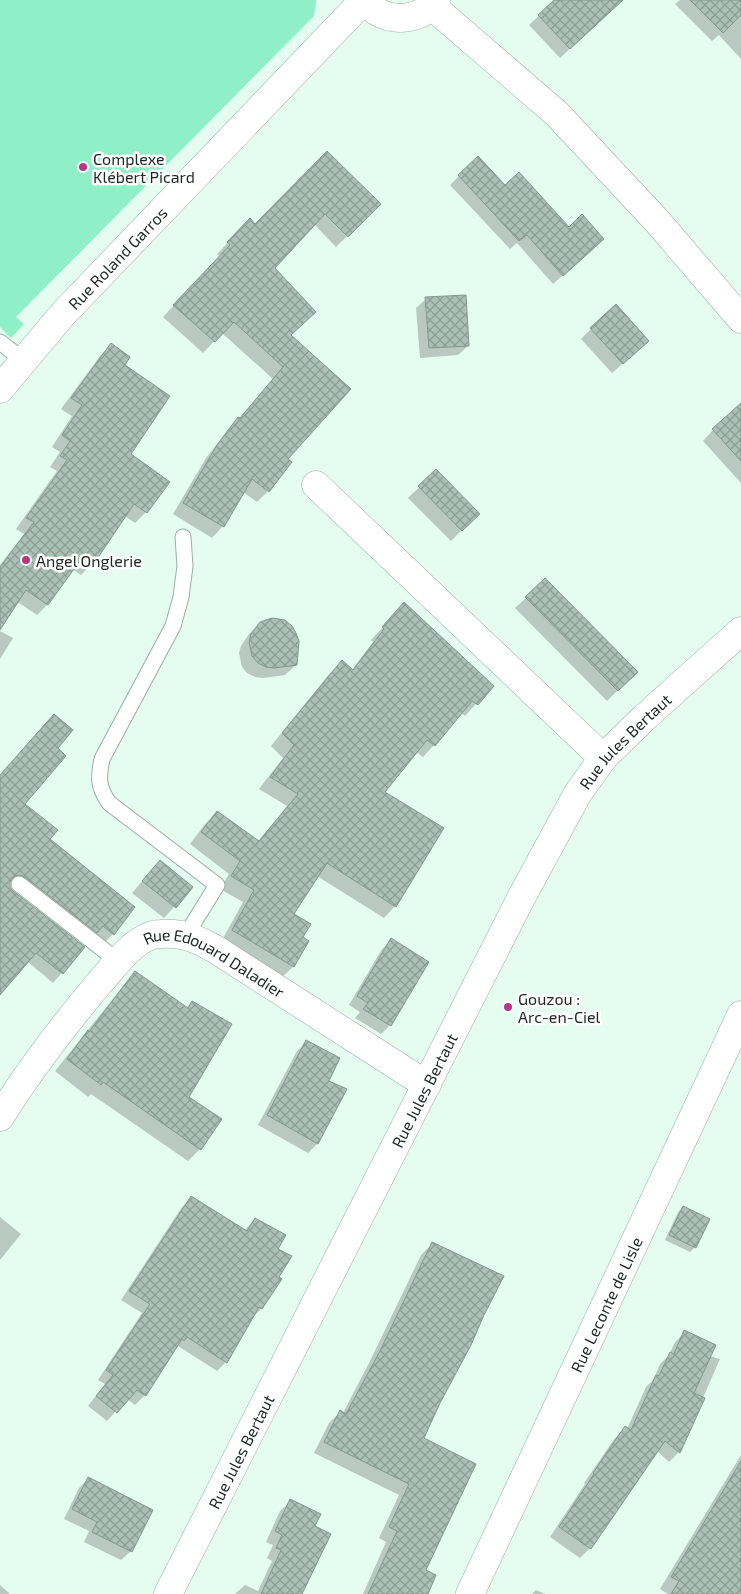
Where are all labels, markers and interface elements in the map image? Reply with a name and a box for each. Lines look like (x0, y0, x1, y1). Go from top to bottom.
place label: Complexe Klébert Picard (93, 149, 195, 186)
marker: Complexe Klébert Picard (77, 161, 89, 173)
street label: Rue Roland Garros (64, 203, 170, 313)
place label: Angel Onglerie (36, 551, 142, 570)
marker: Angel Onglerie (20, 554, 32, 566)
street label: Rue Jules Bertaut (575, 689, 675, 793)
street label: Rue Edouard Daladier (140, 924, 289, 1001)
place label: Gouzou : Arc-en-Ciel (518, 989, 601, 1026)
marker: Gouzou : Arc-en-Ciel (502, 1001, 514, 1013)
street label: Rue Jules Bertaut (387, 1030, 460, 1150)
street label: Rue Leconte de Lisle (566, 1233, 645, 1375)
street label: Rue Jules Bertaut (203, 1391, 277, 1512)

